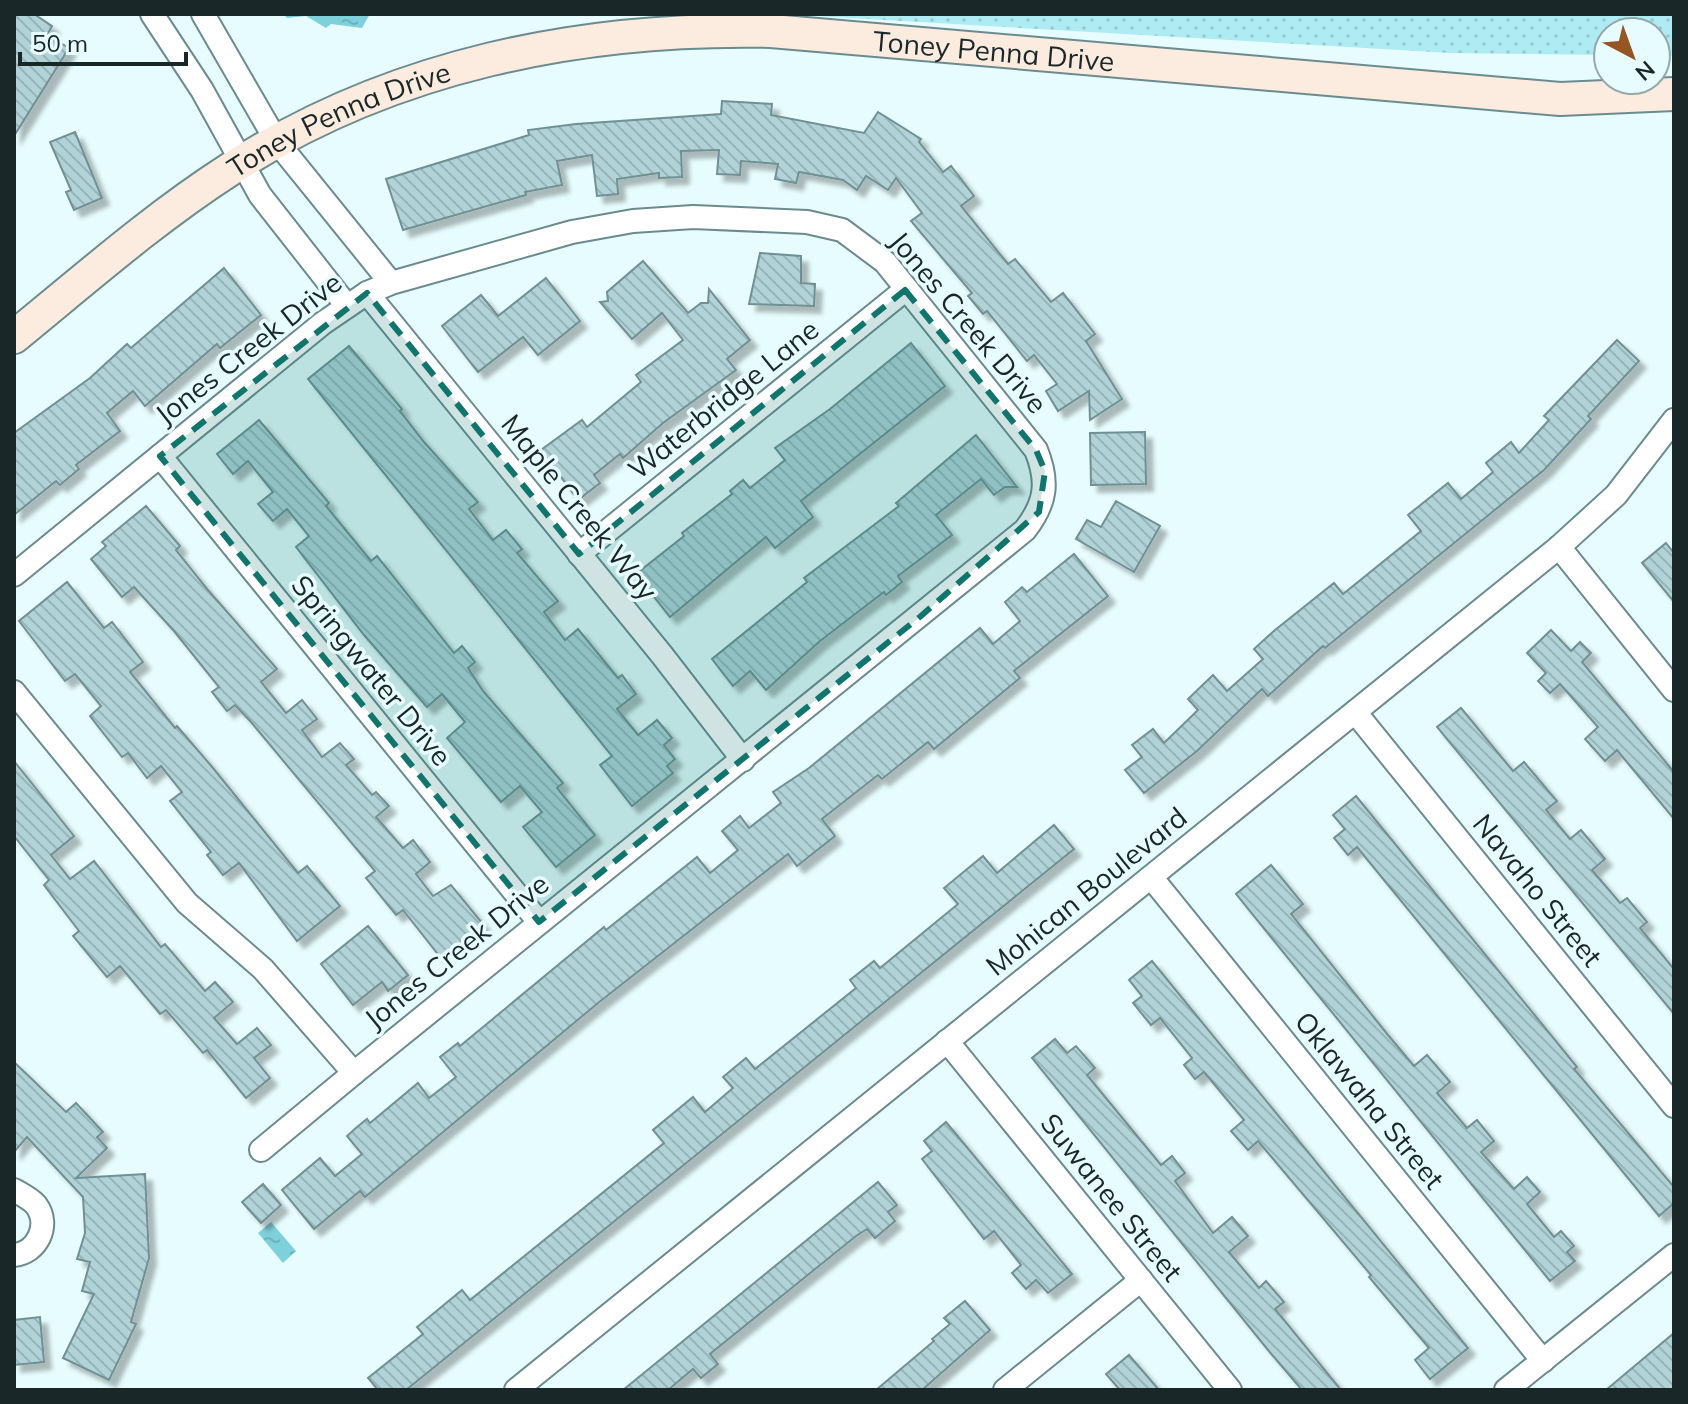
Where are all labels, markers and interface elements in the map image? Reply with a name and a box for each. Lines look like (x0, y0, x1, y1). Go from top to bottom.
scale bar (20, 16, 186, 66)
north arrow (1592, 16, 1672, 96)
street label: Toney Penna Drive (872, 22, 1116, 78)
text: 50 m (32, 28, 88, 58)
street label: Toney Penna Drive (220, 53, 454, 184)
text: N (1630, 55, 1661, 87)
street label: Jones Creek Drive (883, 224, 1055, 420)
street label: Jones Creek Drive (148, 264, 348, 432)
street label: Waterbridge Lane (621, 311, 825, 487)
street label: Maple Creek Way (494, 407, 666, 607)
street label: Springwater Drive (284, 568, 460, 772)
street label: Mohican Boulevard (978, 799, 1194, 983)
street label: Navaho Street (1466, 807, 1610, 973)
street label: Jones Creek Drive (357, 866, 555, 1036)
street label: Oklawaha Street (1288, 1004, 1452, 1196)
street label: Suwanee Street (1034, 1106, 1191, 1288)

